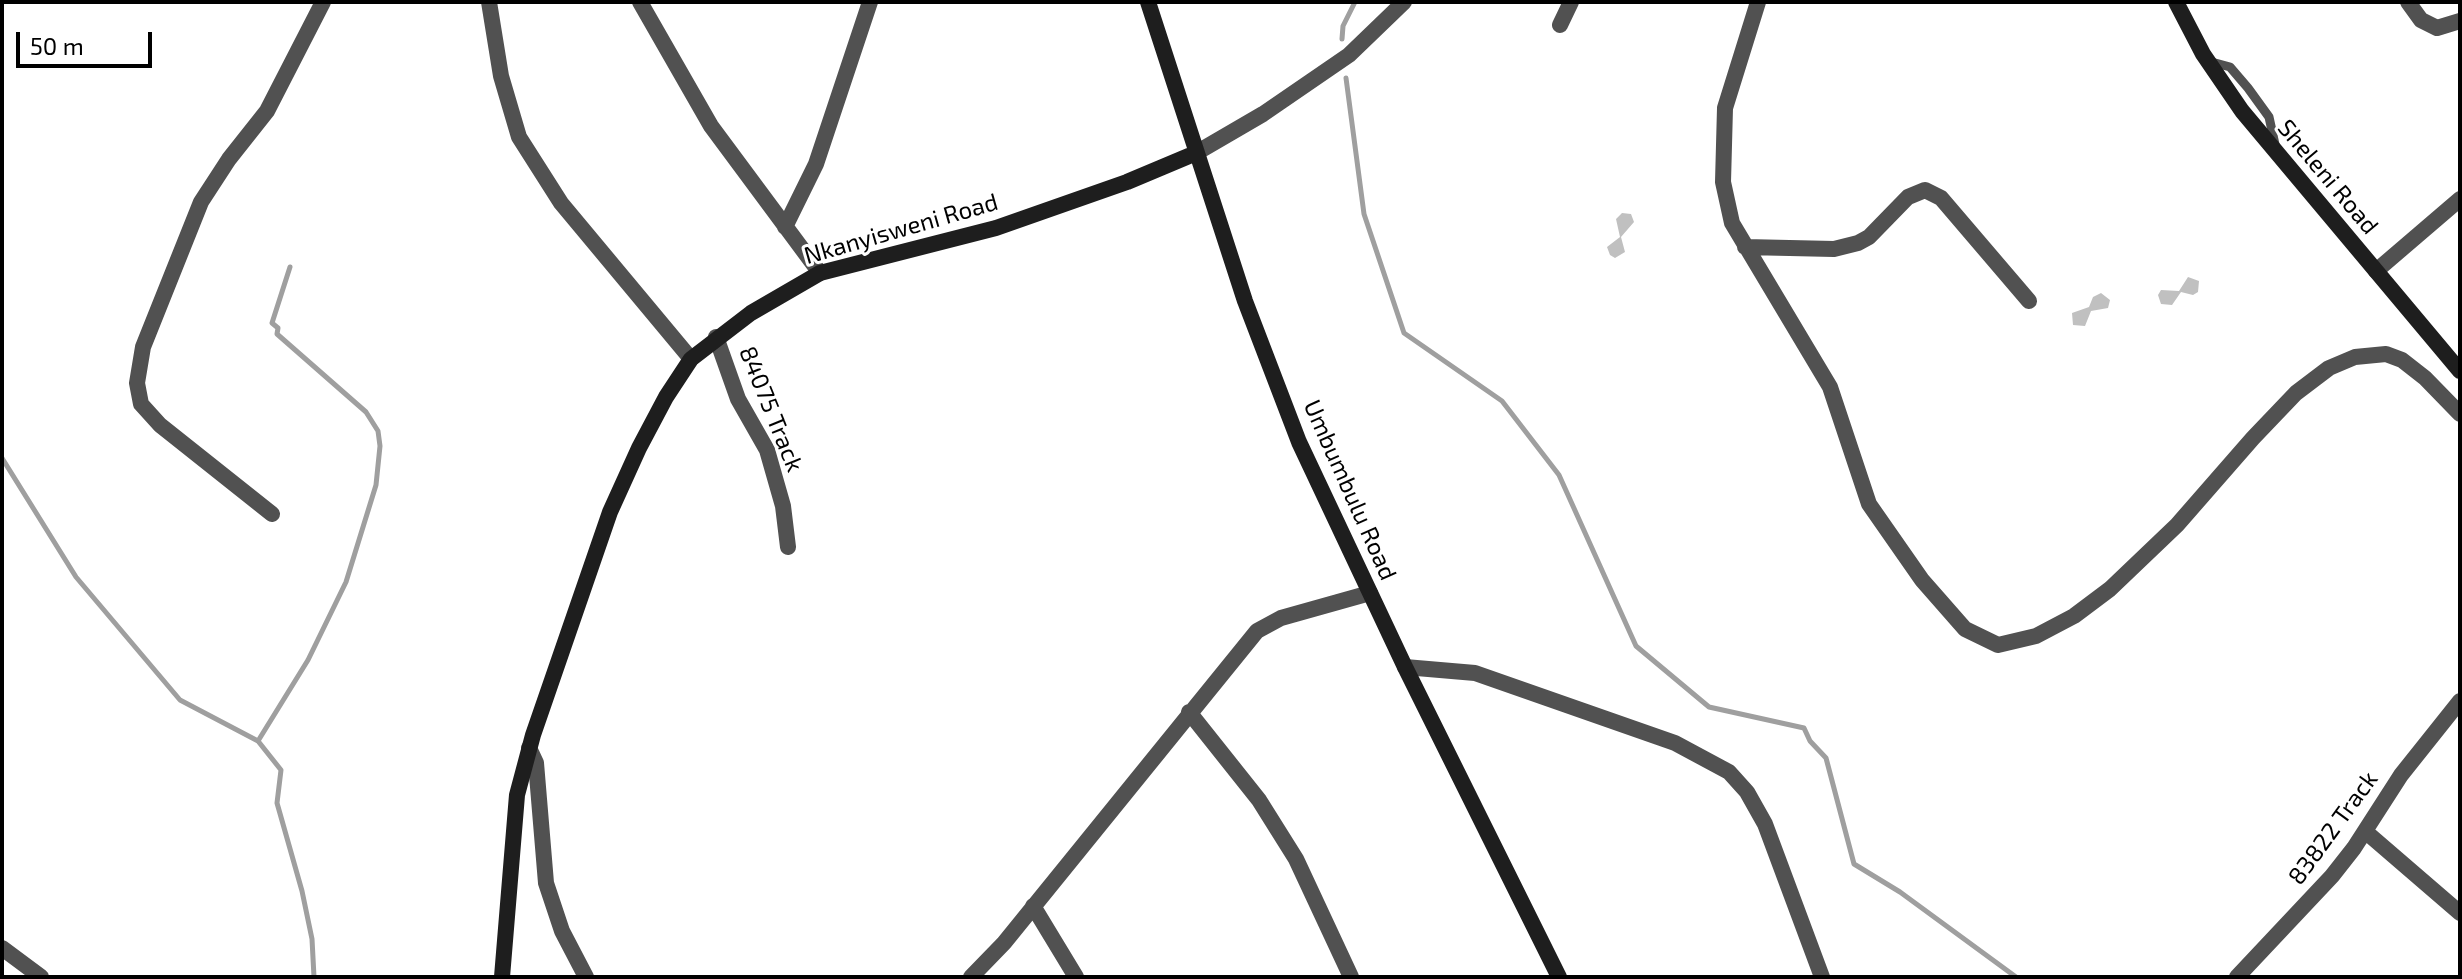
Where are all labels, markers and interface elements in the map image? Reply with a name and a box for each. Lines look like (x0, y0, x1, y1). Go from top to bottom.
scale bar (20, 16, 156, 66)
text: 50 m (30, 31, 84, 60)
street label: Sheleni Road (2272, 114, 2384, 240)
street label: Nkanyisweni Road (801, 188, 1001, 270)
street label: 84075 Track (733, 342, 809, 476)
street label: Umbumbulu Road (1297, 395, 1403, 585)
street label: 83822 Track (2282, 766, 2384, 890)

